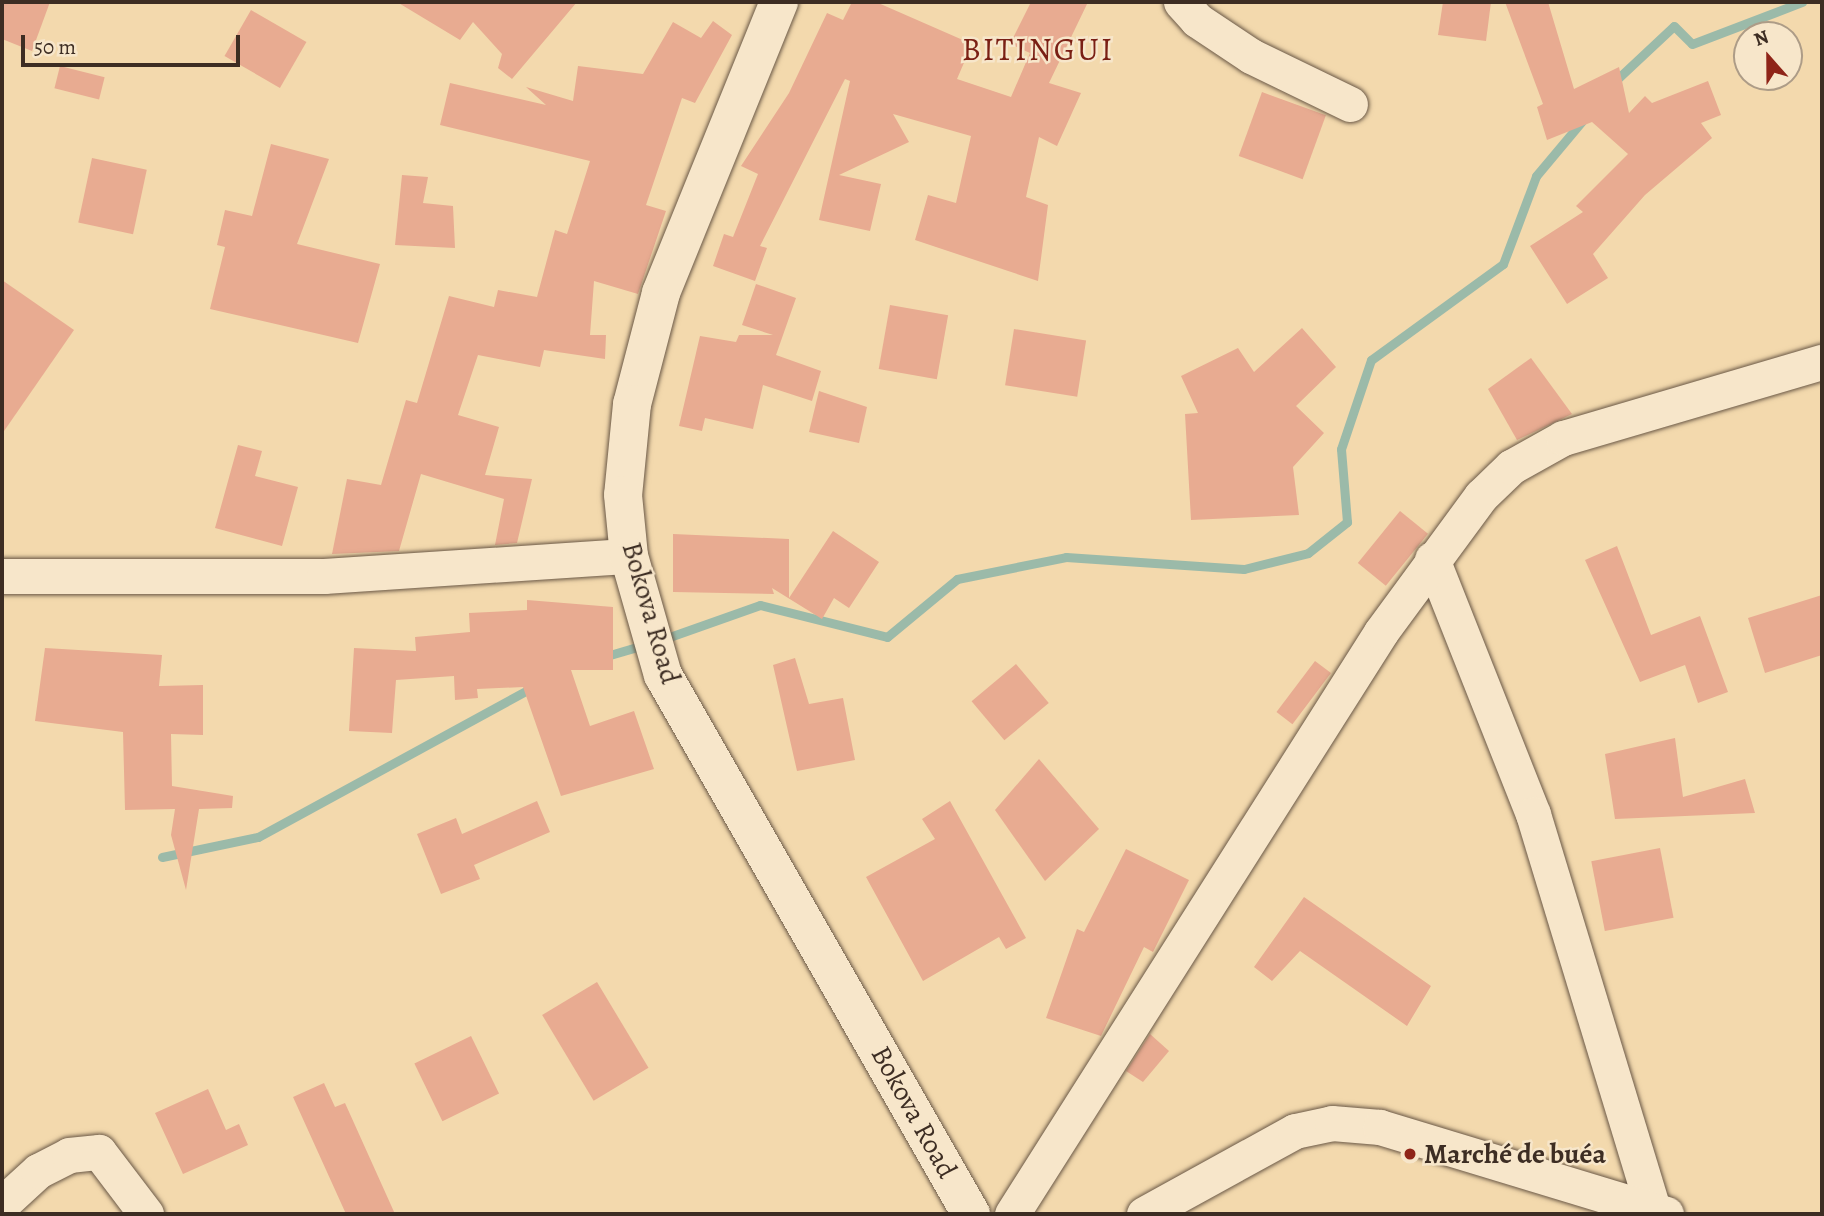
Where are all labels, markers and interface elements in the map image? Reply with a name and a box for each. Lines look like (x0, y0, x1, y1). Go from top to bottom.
scale bar (24, 21, 243, 65)
north arrow (1733, 21, 1803, 91)
text: N (1750, 24, 1772, 53)
district label: BITINGUI (963, 30, 1113, 68)
text: 50 m (34, 33, 76, 61)
street label: Bokova Road (615, 538, 687, 688)
street label: Bokova Road (864, 1040, 964, 1184)
place label: Marché de buéa (1424, 1137, 1606, 1171)
marker: Marché de buéa (1402, 1146, 1418, 1162)

